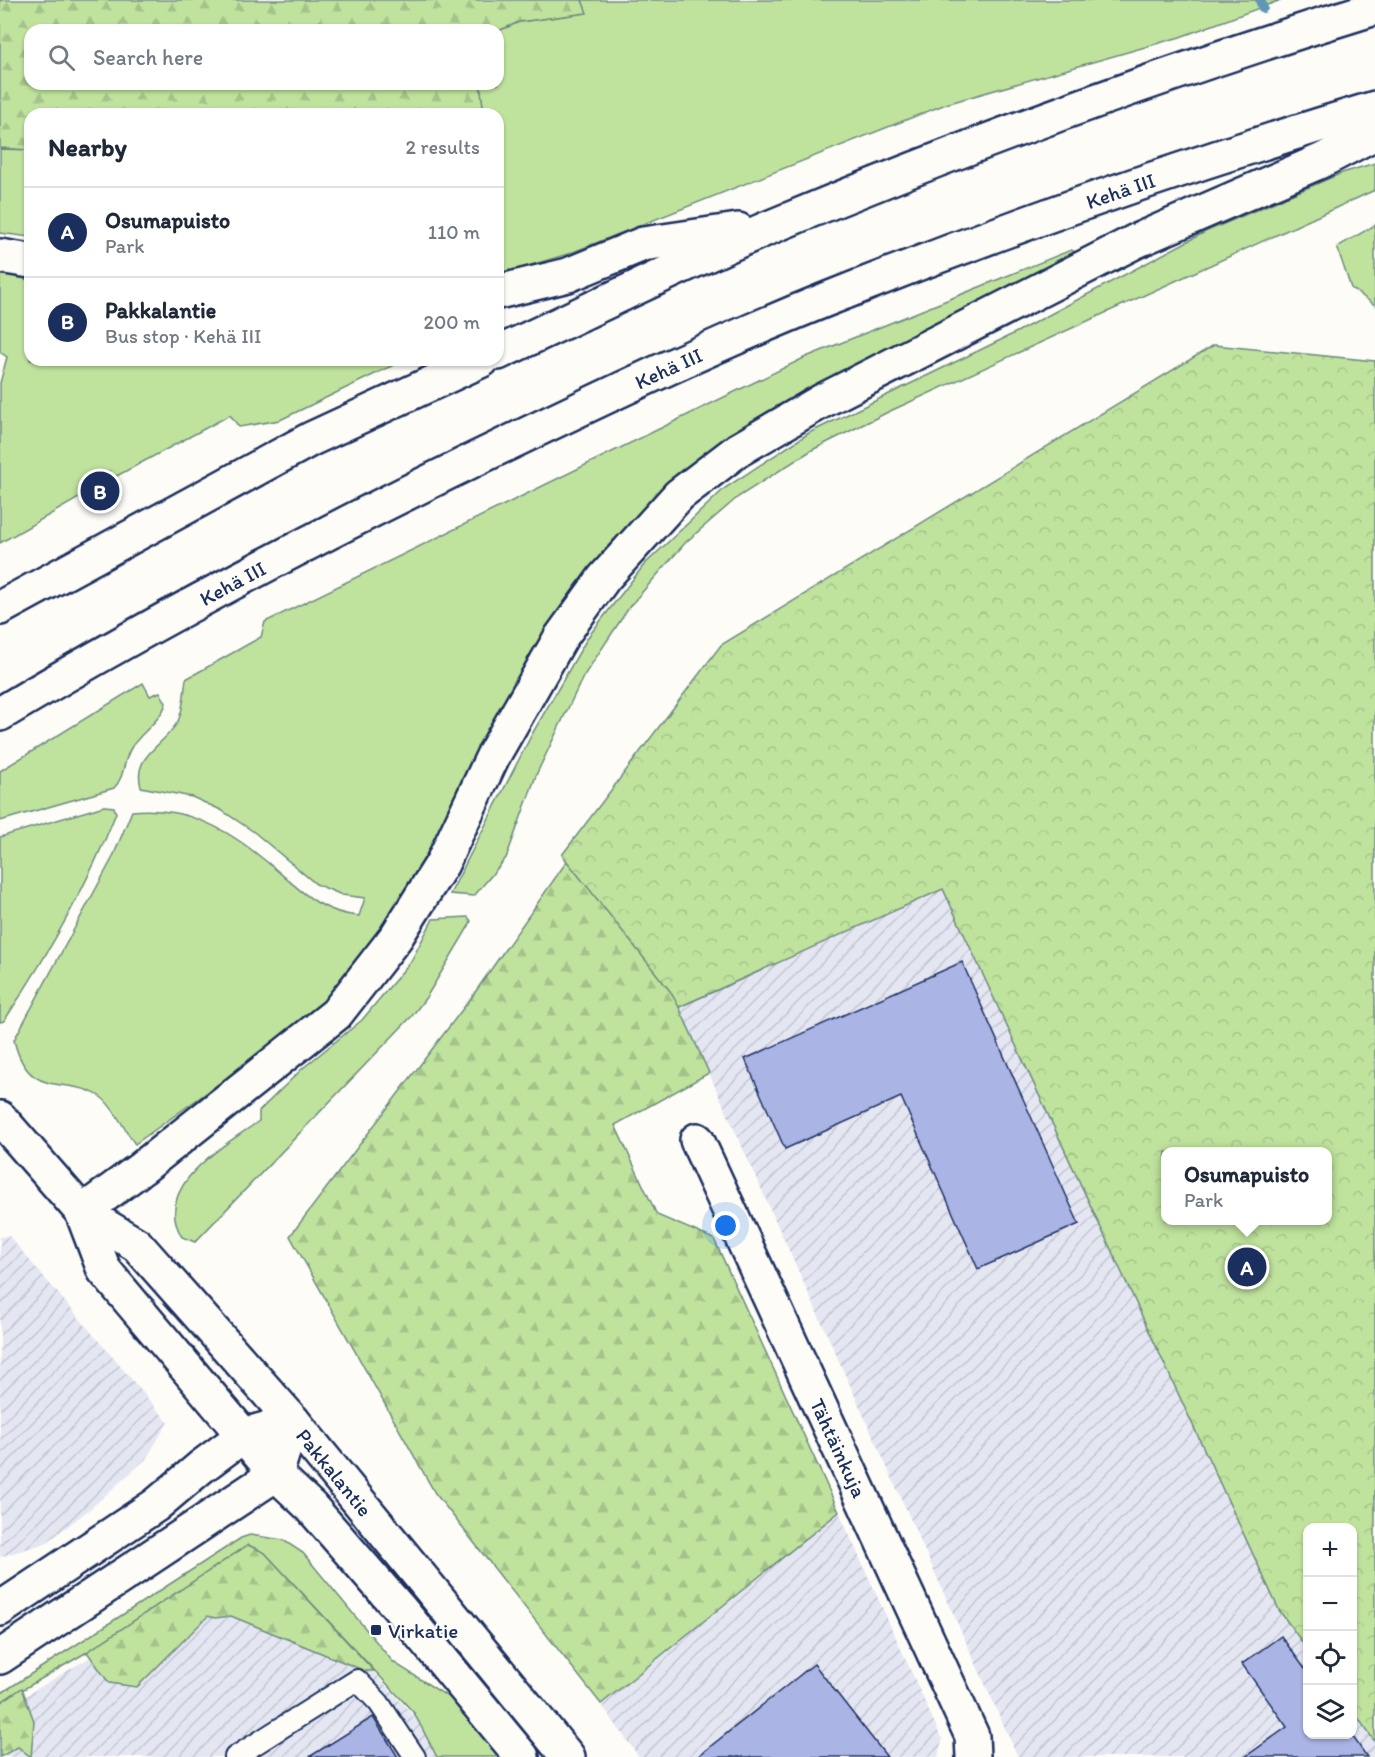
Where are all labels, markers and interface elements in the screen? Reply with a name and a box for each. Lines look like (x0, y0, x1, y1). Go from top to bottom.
search box (24, 24, 504, 90)
icon: search (45, 41, 78, 74)
text: Search here (93, 44, 203, 71)
text: Nearby (48, 131, 127, 163)
text: 2 results (406, 135, 480, 159)
street label: Kehä III (1083, 167, 1158, 214)
text: Osumapuisto (105, 207, 230, 234)
text: A (61, 220, 74, 244)
text: 110 m (428, 220, 480, 244)
text: Park (105, 234, 144, 258)
text: Pakkalantie (105, 297, 216, 324)
text: B (61, 310, 74, 334)
text: 200 m (424, 310, 480, 334)
text: Bus stop · Kehä III (105, 324, 261, 348)
street label: Kehä III (631, 342, 706, 394)
pin: B (80, 468, 120, 514)
street label: Kehä III (195, 555, 270, 611)
popup (1161, 1147, 1332, 1225)
text: Osumapuisto (1184, 1161, 1309, 1188)
text: Park (1184, 1188, 1223, 1212)
your location (711, 1211, 740, 1240)
pin: A (1228, 1244, 1266, 1290)
street label: Tähtäinkuja (805, 1394, 873, 1501)
street label: Pakkalantie (291, 1423, 378, 1521)
map controls (1303, 1523, 1357, 1739)
button: + (1303, 1523, 1357, 1577)
button: − (1303, 1577, 1357, 1631)
place label: Virkatie (388, 1618, 458, 1643)
marker: Virkatie (369, 1623, 383, 1637)
button: locate (1303, 1631, 1357, 1685)
button: layers (1303, 1685, 1357, 1739)

